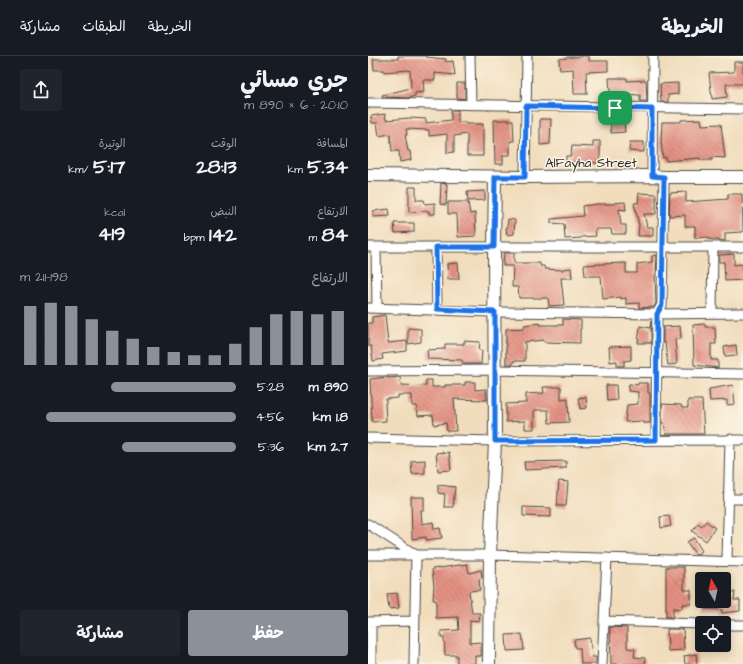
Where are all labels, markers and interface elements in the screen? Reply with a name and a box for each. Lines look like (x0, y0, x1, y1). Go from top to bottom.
text: الخريطة (661, 14, 723, 41)
text: مشاركة (20, 17, 60, 37)
text: الطبقات (82, 17, 126, 37)
text: الخريطة (148, 17, 191, 37)
text: جري مسائي (240, 65, 348, 96)
button: share (20, 69, 62, 111)
pin (598, 91, 632, 125)
text: 20:10 · 6 × 890 m (244, 96, 348, 114)
icon: arrive (604, 97, 626, 119)
text: الوتيرة (99, 136, 125, 151)
text: الوقت (211, 136, 237, 151)
text: المسافة (317, 136, 348, 151)
text: 5:17 (93, 153, 125, 181)
text: 28:13 (196, 153, 237, 181)
text: 5.34 (307, 153, 348, 181)
street label: AlFayha Street (545, 154, 637, 173)
text: /km (68, 162, 93, 177)
text: km (288, 162, 307, 177)
text: النبض (210, 204, 237, 219)
text: الارتفاع (317, 204, 348, 219)
text: kcal (104, 205, 125, 220)
text: 419 (98, 220, 125, 248)
text: 142 (209, 221, 237, 249)
text: 84 (321, 221, 348, 249)
text: bpm (184, 230, 209, 245)
text: m (308, 230, 321, 245)
text: 198–211 m (20, 268, 68, 286)
text: الارتفاع (312, 269, 348, 287)
text: 5:28 (257, 378, 284, 396)
text: 890 m (309, 378, 348, 396)
text: 4:56 (256, 408, 284, 426)
text: 1.8 km (313, 408, 348, 426)
text: 5:36 (258, 438, 284, 456)
text: 2.7 km (307, 438, 348, 456)
north arrow (695, 572, 731, 608)
map controls (695, 572, 731, 652)
button: مشاركة (20, 610, 180, 656)
button: حفظ (188, 610, 348, 656)
button: locate (695, 616, 731, 652)

